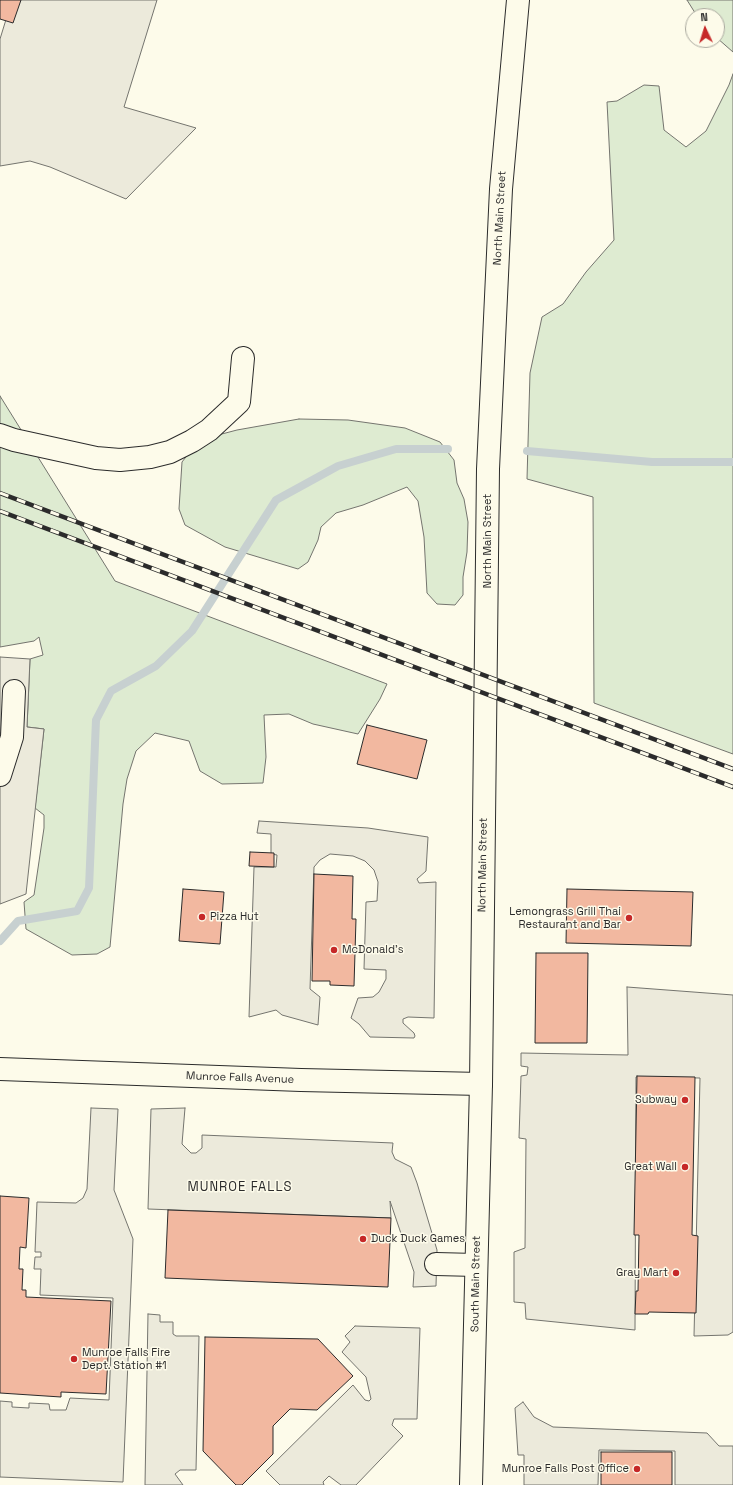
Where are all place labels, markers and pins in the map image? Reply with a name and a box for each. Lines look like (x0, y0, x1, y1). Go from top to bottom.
place label: Lemongrass Grill Thai Restaurant and Bar (509, 905, 621, 931)
place label: Pizza Hut (210, 910, 259, 924)
marker: Pizza Hut (197, 912, 207, 922)
marker: Lemongrass Grill Thai Restaurant and Bar (624, 913, 634, 923)
place label: McDonald's (342, 943, 404, 957)
marker: McDonald's (329, 945, 339, 955)
place label: Subway (635, 1093, 677, 1107)
marker: Subway (680, 1095, 690, 1105)
place label: Great Wall (624, 1160, 677, 1174)
marker: Great Wall (680, 1162, 690, 1172)
place label: Duck Duck Games (371, 1232, 465, 1246)
marker: Duck Duck Games (358, 1234, 368, 1244)
place label: Gray Mart (616, 1266, 668, 1280)
marker: Gray Mart (671, 1268, 681, 1278)
place label: Munroe Falls Fire Dept. Station #1 (82, 1346, 170, 1372)
marker: Munroe Falls Fire Dept. Station #1 (69, 1354, 79, 1364)
place label: Munroe Falls Post Office (502, 1462, 629, 1476)
marker: Munroe Falls Post Office (632, 1464, 642, 1474)

